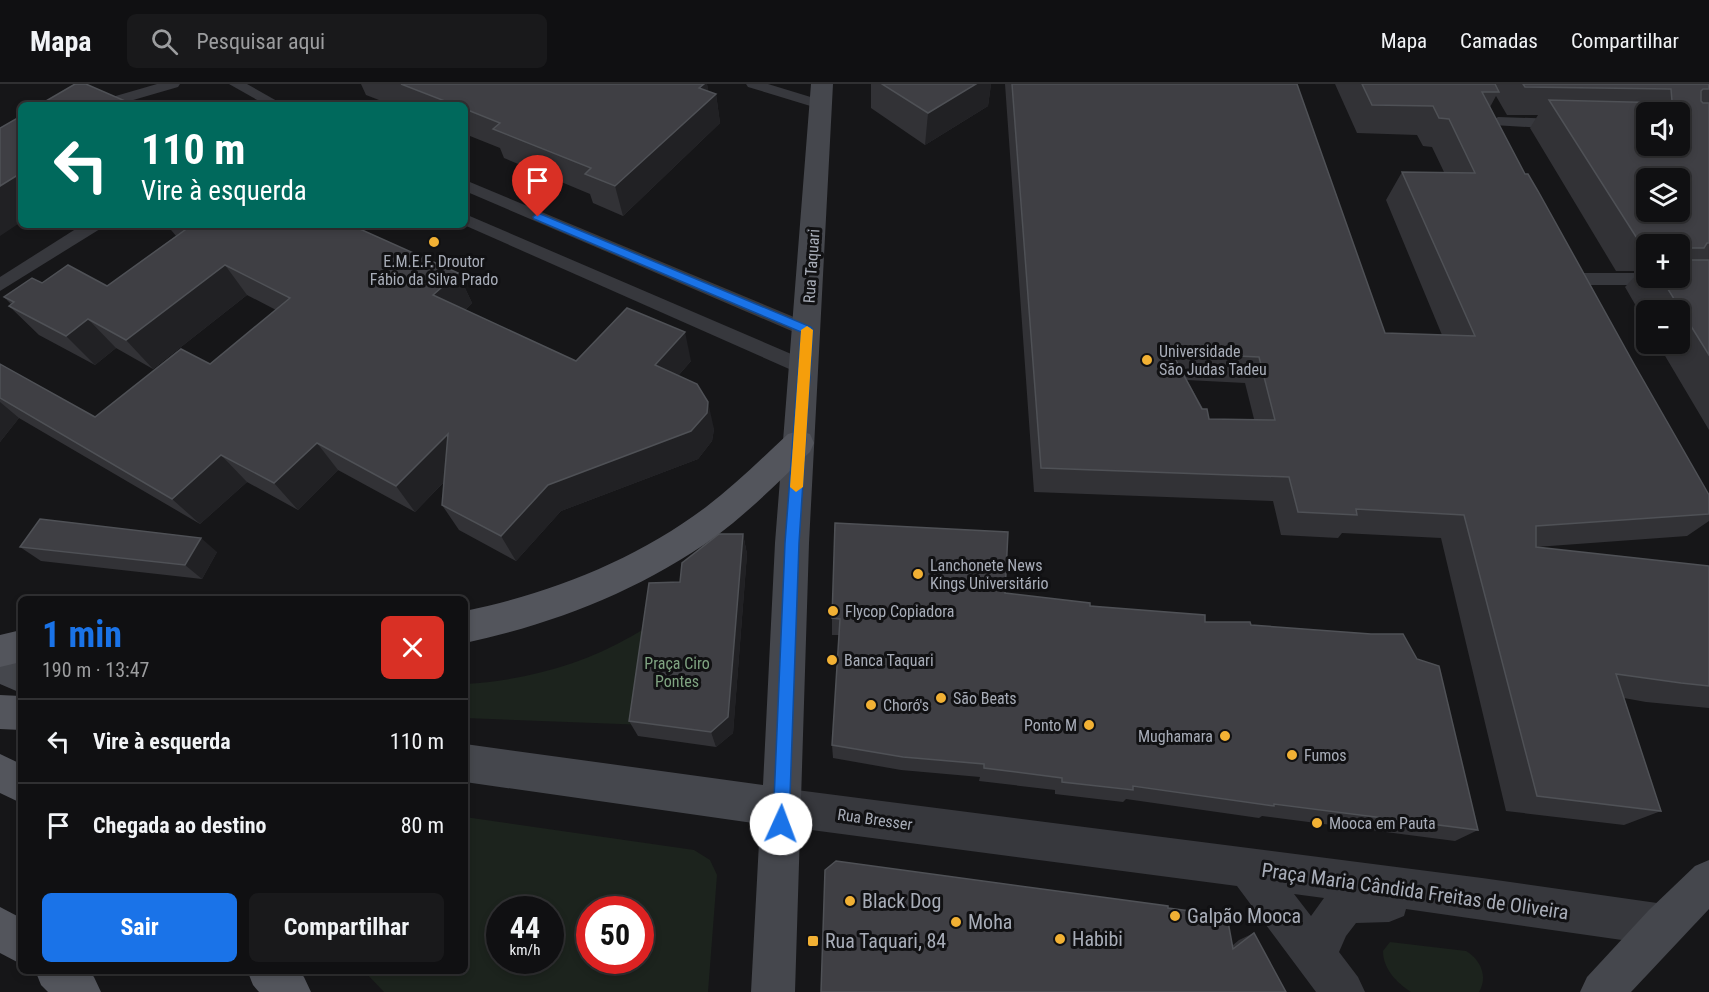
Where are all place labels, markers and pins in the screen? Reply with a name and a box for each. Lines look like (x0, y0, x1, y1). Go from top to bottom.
pin (512, 155, 563, 217)
marker: E.M.E.F. Droutor Fábio da Silva Prado (427, 235, 441, 249)
place label: E.M.E.F. Droutor Fábio da Silva Prado (370, 252, 498, 289)
place label: Universidade São Judas Tadeu (1159, 342, 1267, 379)
marker: Universidade São Judas Tadeu (1140, 353, 1154, 367)
place label: Lanchonete News Kings Universitário (930, 556, 1048, 593)
marker: Lanchonete News Kings Universitário (911, 567, 925, 581)
place label: Flycop Copiadora (845, 602, 954, 621)
marker: Flycop Copiadora (826, 604, 840, 618)
place label: Banca Taquari (844, 651, 934, 670)
marker: Banca Taquari (825, 653, 839, 667)
place label: São Beats (953, 689, 1017, 708)
marker: São Beats (934, 691, 948, 705)
place label: Choró's (883, 696, 929, 715)
marker: Choró's (864, 698, 878, 712)
place label: Ponto M (1024, 716, 1077, 735)
marker: Ponto M (1082, 718, 1096, 732)
place label: Mughamara (1138, 727, 1213, 746)
marker: Mughamara (1218, 729, 1232, 743)
place label: Fumos (1304, 746, 1347, 765)
marker: Fumos (1285, 748, 1299, 762)
place label: Mooca em Pauta (1329, 814, 1436, 833)
marker: Mooca em Pauta (1310, 816, 1324, 830)
place label: Black Dog (862, 889, 941, 913)
marker: Black Dog (843, 894, 857, 908)
place label: Galpão Mooca (1187, 904, 1301, 928)
marker: Galpão Mooca (1168, 909, 1182, 923)
place label: Moha (968, 910, 1012, 934)
marker: Moha (949, 915, 963, 929)
place label: Habibi (1072, 927, 1123, 951)
place label: Rua Taquari, 84 (825, 929, 946, 953)
marker: Habibi (1053, 932, 1067, 946)
marker: Rua Taquari, 84 (806, 934, 820, 948)

